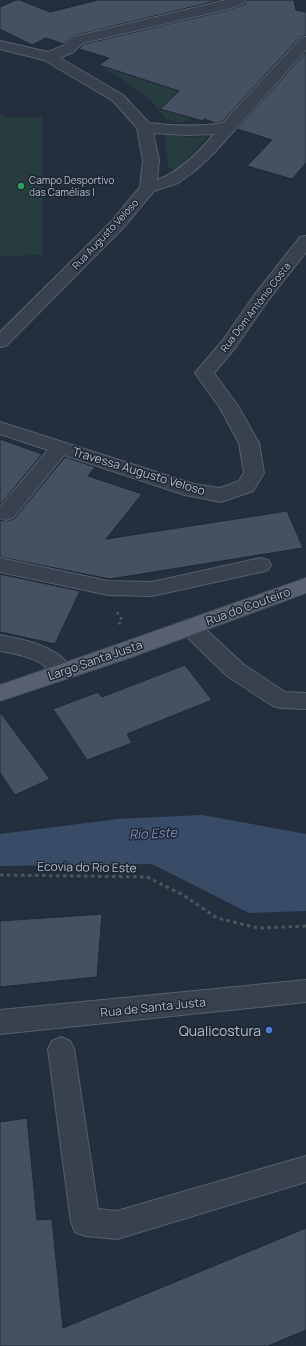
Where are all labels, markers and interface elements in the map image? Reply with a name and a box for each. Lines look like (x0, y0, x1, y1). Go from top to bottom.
place label: Campo Desportivo das Camélias I (29, 173, 114, 199)
marker: Campo Desportivo das Camélias I (16, 181, 26, 191)
street label: Rua Augusto Veloso (69, 196, 141, 272)
street label: Rua Dom António Costa (217, 259, 293, 355)
street label: Travessa Augusto Veloso (71, 443, 207, 499)
street label: Rua do Couteiro (203, 583, 293, 629)
street label: Largo Santa Justa (45, 636, 145, 684)
water label: Rio Este (128, 823, 179, 843)
street label: Ecovia do Rio Este (37, 858, 137, 876)
street label: Rua de Santa Justa (99, 993, 207, 1021)
place label: Qualicostura (179, 1021, 261, 1040)
marker: Qualicostura (264, 1025, 274, 1035)

